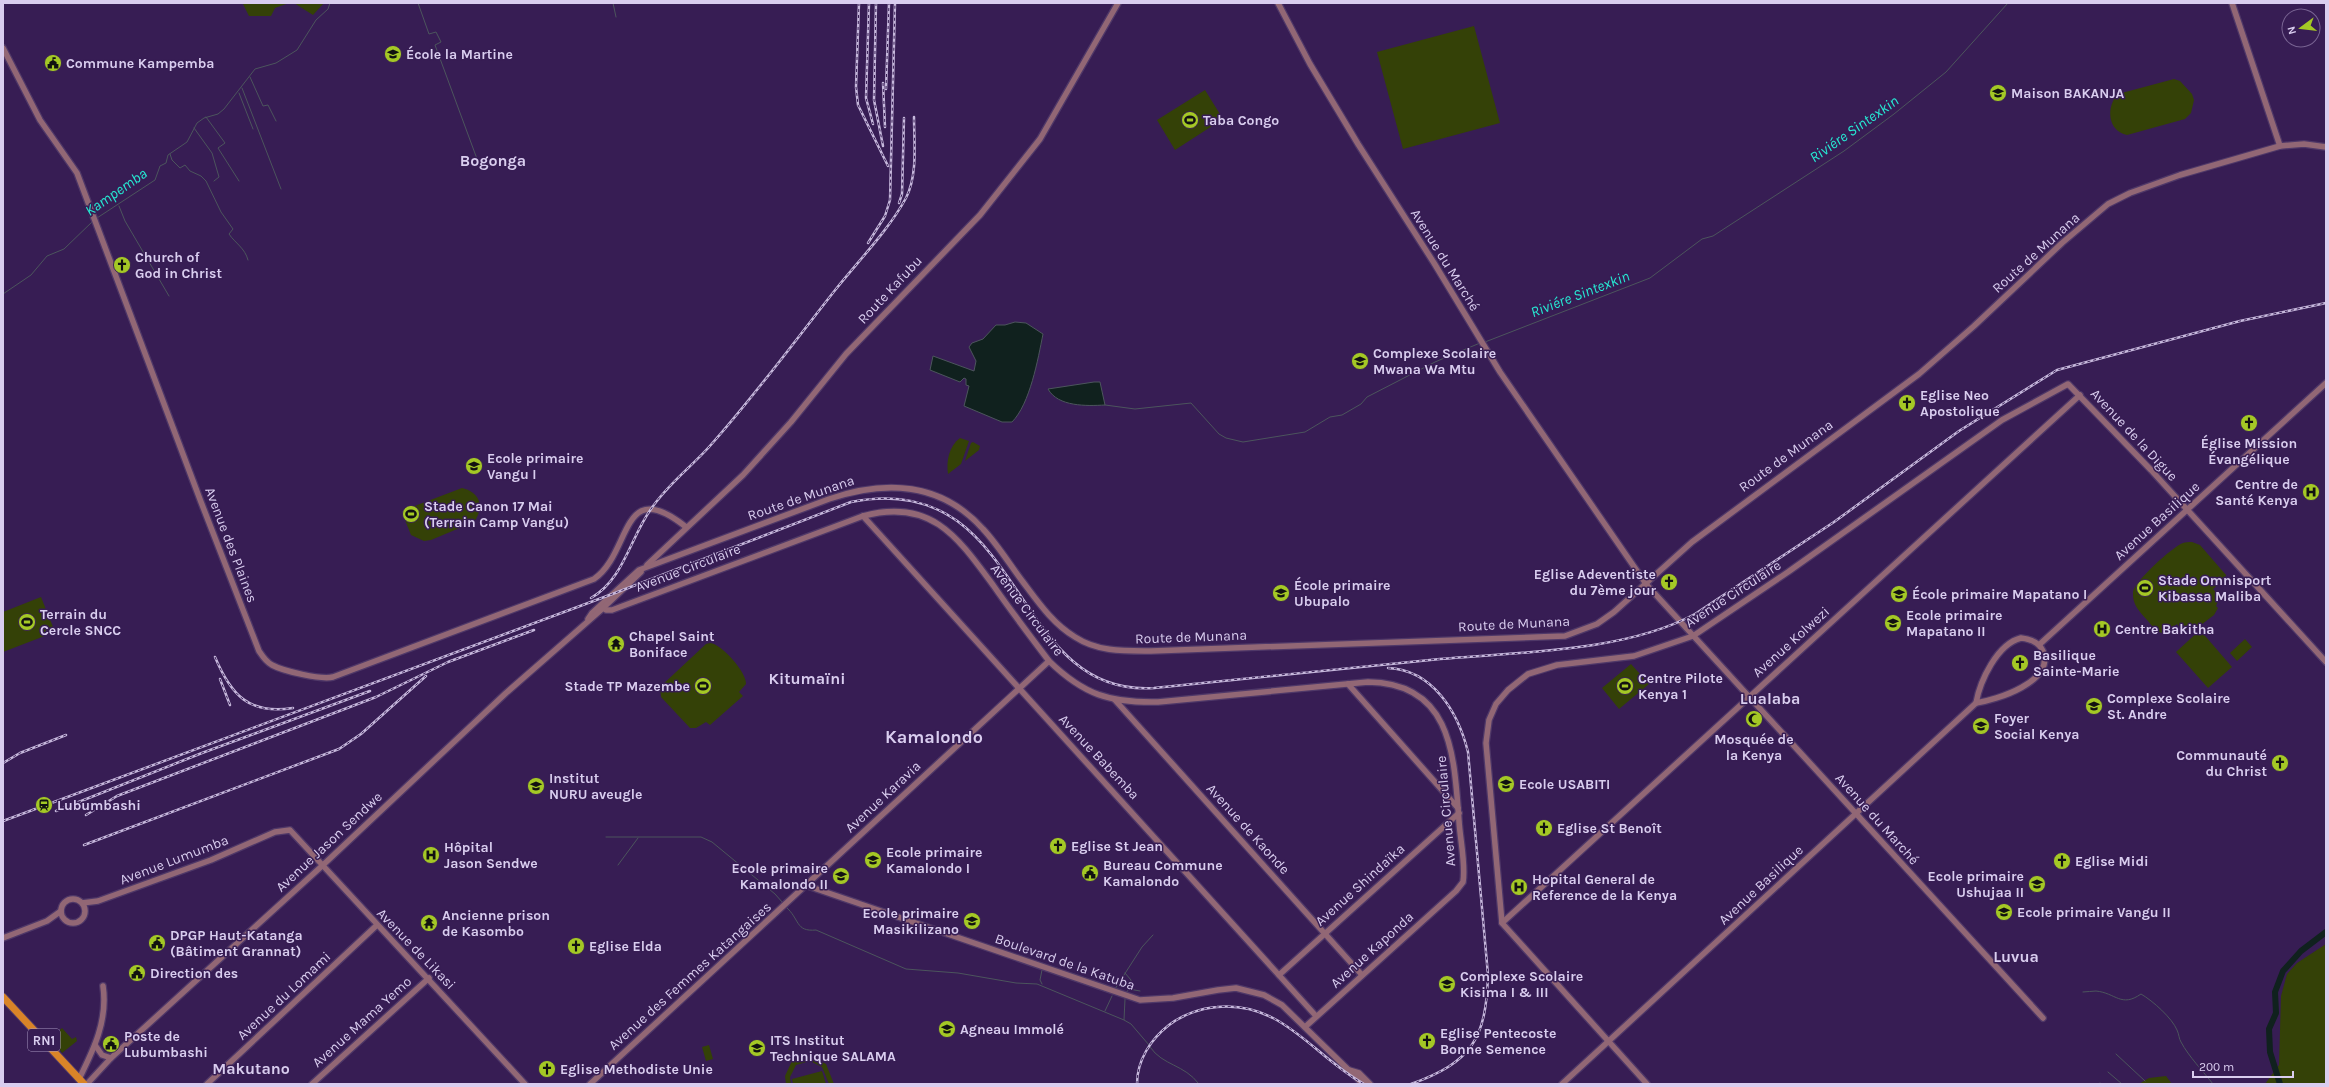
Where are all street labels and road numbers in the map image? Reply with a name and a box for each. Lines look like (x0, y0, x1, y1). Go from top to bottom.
street label: Avenue du Marché (1407, 206, 1483, 314)
street label: Route de Munana (1989, 209, 2083, 297)
street label: Route Kafubu (854, 252, 926, 328)
street label: Avenue de la Digue (2087, 385, 2181, 485)
street label: Route de Munana (1736, 416, 1836, 496)
street label: Route de Munana (745, 472, 857, 524)
street label: Avenue Basilique (2111, 478, 2203, 564)
street label: Avenue des Plaines (201, 485, 261, 605)
street label: Avenue Circulaire (633, 540, 743, 596)
street label: Avenue Circulaire (1682, 557, 1784, 631)
street label: Avenue Circulaire (987, 561, 1067, 659)
street label: Avenue Kolwezi (1749, 603, 1833, 681)
street label: Route de Munana (1458, 613, 1570, 635)
street label: Route de Munana (1135, 627, 1247, 647)
street label: Avenue Babemba (1055, 711, 1143, 803)
street label: Avenue Circulaire (1433, 755, 1459, 867)
street label: Avenue Karavia (842, 758, 924, 836)
street label: Avenue du Marché (1832, 770, 1922, 868)
street label: Avenue de Kaonde (1203, 780, 1293, 878)
street label: Avenue Jason Sendwe (272, 788, 386, 896)
street label: Avenue Lumumba (117, 831, 231, 889)
street label: Avenue Shindaïka (1312, 840, 1408, 930)
street label: Avenue Basilique (1715, 842, 1807, 928)
street label: Avenue des Femmes Katangaises (605, 898, 775, 1054)
street label: Avenue de Likasi (373, 905, 459, 993)
street label: Avenue Kaponda (1327, 908, 1417, 992)
street label: Boulevard de la Katuba (993, 930, 1137, 994)
street label: Avenue du Lomami (234, 948, 334, 1044)
street label: Avenue Mama Yemo (309, 973, 415, 1071)
road number: RN1 (28, 1029, 60, 1051)

